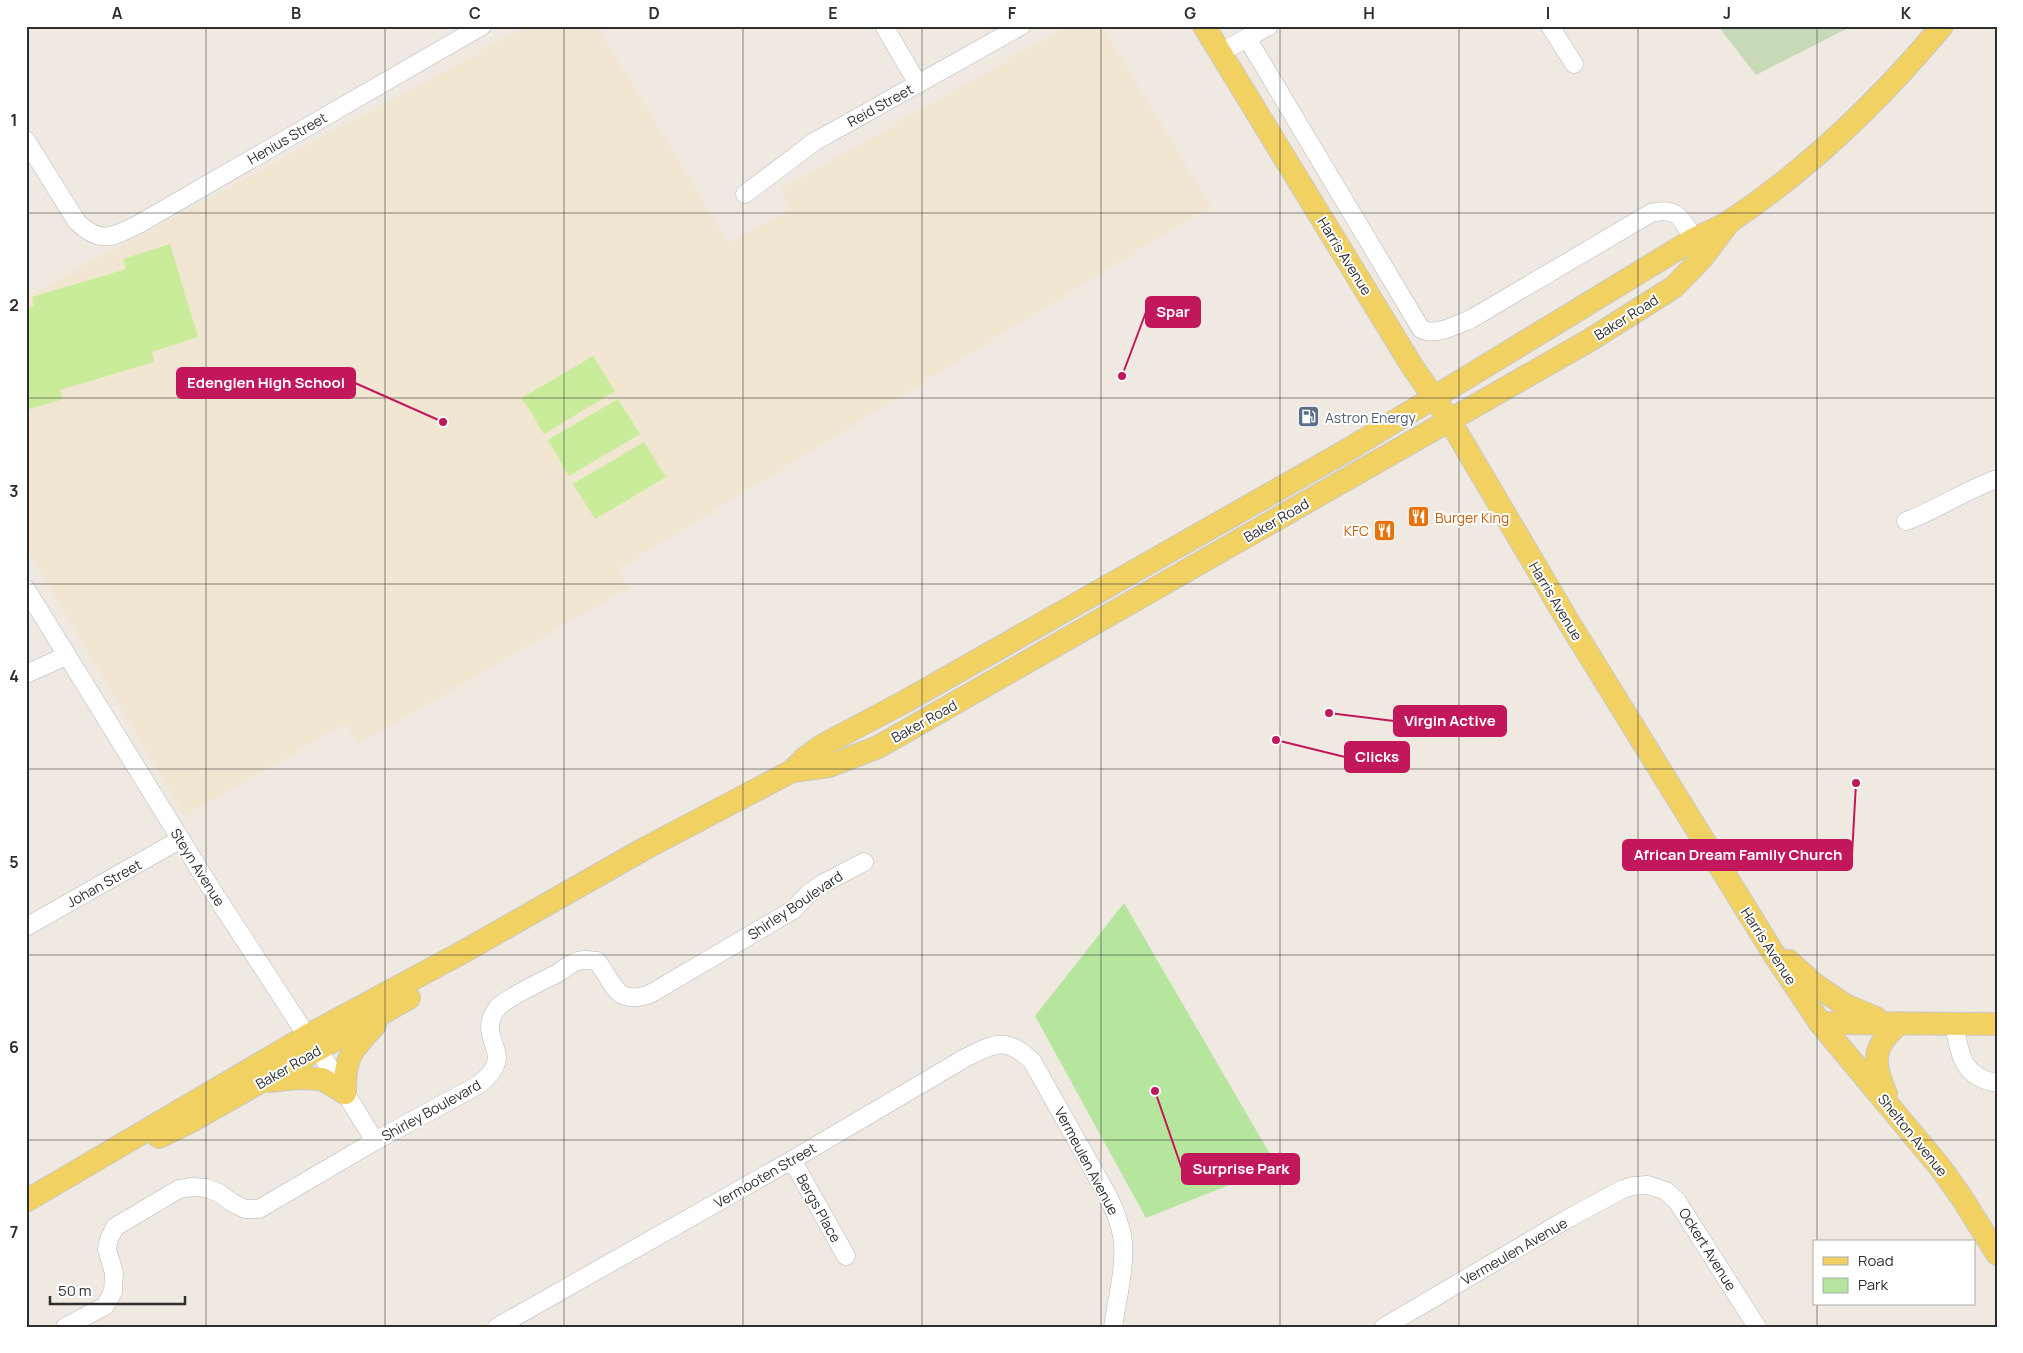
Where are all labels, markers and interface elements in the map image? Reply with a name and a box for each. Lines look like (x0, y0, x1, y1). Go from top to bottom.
text: A (112, 2, 123, 24)
text: B (291, 2, 301, 24)
text: C (469, 2, 481, 24)
text: D (648, 2, 660, 24)
text: E (828, 2, 838, 24)
text: F (1008, 2, 1017, 24)
text: G (1184, 2, 1196, 24)
text: H (1363, 2, 1375, 24)
text: I (1546, 2, 1550, 24)
text: J (1723, 2, 1731, 24)
text: K (1901, 2, 1912, 24)
street label: Reid Street (844, 79, 917, 131)
street label: Henius Street (244, 107, 331, 168)
text: 1 (10, 109, 18, 131)
street label: Harris Avenue (1313, 213, 1377, 299)
street label: Baker Road (1590, 290, 1662, 344)
text: 2 (9, 294, 19, 316)
callout: Spar (1146, 297, 1200, 327)
text: Spar (1156, 301, 1190, 322)
callout: Edenglen High School (177, 368, 355, 398)
text: Edenglen High School (187, 372, 345, 393)
fuel station icon: Astron Energy (1297, 405, 1321, 429)
place label: Astron Energy (1325, 408, 1417, 427)
text: 3 (9, 480, 19, 502)
street label: Baker Road (1240, 494, 1312, 546)
restaurant icon: Burger King (1407, 505, 1431, 529)
place label: Burger King (1435, 508, 1509, 527)
restaurant icon: KFC (1373, 518, 1397, 542)
place label: KFC (1344, 521, 1369, 540)
street label: Harris Avenue (1525, 558, 1587, 644)
text: 4 (9, 665, 19, 687)
street label: Baker Road (888, 695, 960, 747)
callout: Virgin Active (1394, 706, 1506, 736)
text: Virgin Active (1404, 710, 1496, 731)
callout: Clicks (1345, 742, 1409, 772)
text: Clicks (1355, 746, 1399, 767)
street label: Steyn Avenue (167, 824, 229, 910)
callout: African Dream Family Church (1623, 840, 1852, 870)
text: African Dream Family Church (1634, 844, 1842, 865)
text: 5 (9, 851, 19, 873)
street label: Johan Street (63, 854, 145, 911)
street label: Shirley Boulevard (744, 866, 846, 944)
street label: Harris Avenue (1737, 904, 1801, 988)
text: 6 (9, 1036, 19, 1058)
street label: Baker Road (252, 1041, 324, 1093)
street label: Shirley Boulevard (378, 1075, 484, 1145)
street label: Shelton Avenue (1874, 1090, 1952, 1180)
street label: Vermeulen Avenue (1051, 1104, 1123, 1218)
street label: Vermooten Street (711, 1138, 820, 1212)
callout: Surprise Park (1182, 1154, 1299, 1184)
text: Surprise Park (1193, 1158, 1290, 1179)
street label: Bergs Place (792, 1171, 846, 1245)
street label: Ockert Avenue (1675, 1204, 1741, 1294)
street label: Vermeulen Avenue (1458, 1213, 1570, 1289)
text: 7 (10, 1221, 18, 1243)
legend (1813, 1240, 1976, 1306)
text: Road (1858, 1250, 1894, 1271)
scale bar (50, 1273, 185, 1305)
text: Park (1858, 1274, 1888, 1295)
text: 50 m (58, 1280, 92, 1301)

